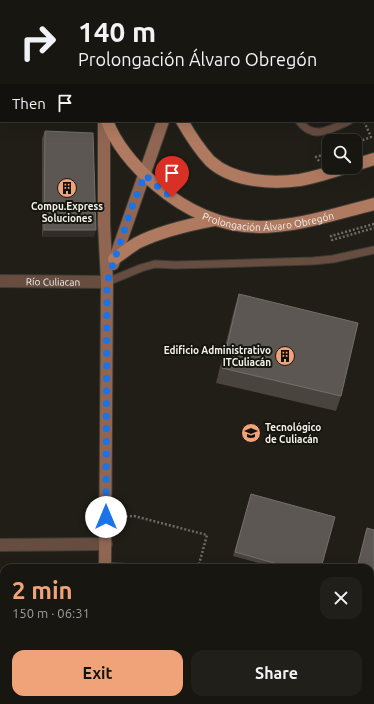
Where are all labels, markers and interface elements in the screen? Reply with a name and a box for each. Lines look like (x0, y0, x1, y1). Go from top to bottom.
icon: right (12, 16, 64, 68)
text: 140 m (78, 16, 156, 47)
text: Prolongación Álvaro Obregón (78, 49, 317, 69)
icon: arrive (54, 92, 76, 114)
text: Then (12, 95, 46, 112)
map controls (322, 134, 362, 174)
button: search (322, 134, 362, 174)
pin (155, 156, 189, 197)
icon: arrive (161, 162, 183, 184)
building icon: Compu.Express Soluciones (56, 177, 78, 199)
place label: Compu.Express Soluciones (31, 201, 103, 224)
street label: Prolongación Álvaro Obregón (201, 209, 335, 232)
street label: Río Culiacan (26, 276, 80, 287)
place label: Edificio Administrativo ITCuliacán (164, 345, 271, 368)
building icon: Edificio Administrativo ITCuliacán (274, 345, 296, 367)
school or university icon: Tecnológico de Culiacán (240, 422, 262, 444)
place label: Tecnológico de Culiacán (265, 422, 321, 445)
position arrow (85, 496, 127, 538)
text: 2 min (12, 577, 73, 604)
button: close (320, 577, 362, 619)
text: 150 m · 06:31 (12, 606, 90, 620)
button: Exit (12, 650, 183, 696)
button: Share (191, 650, 362, 696)

